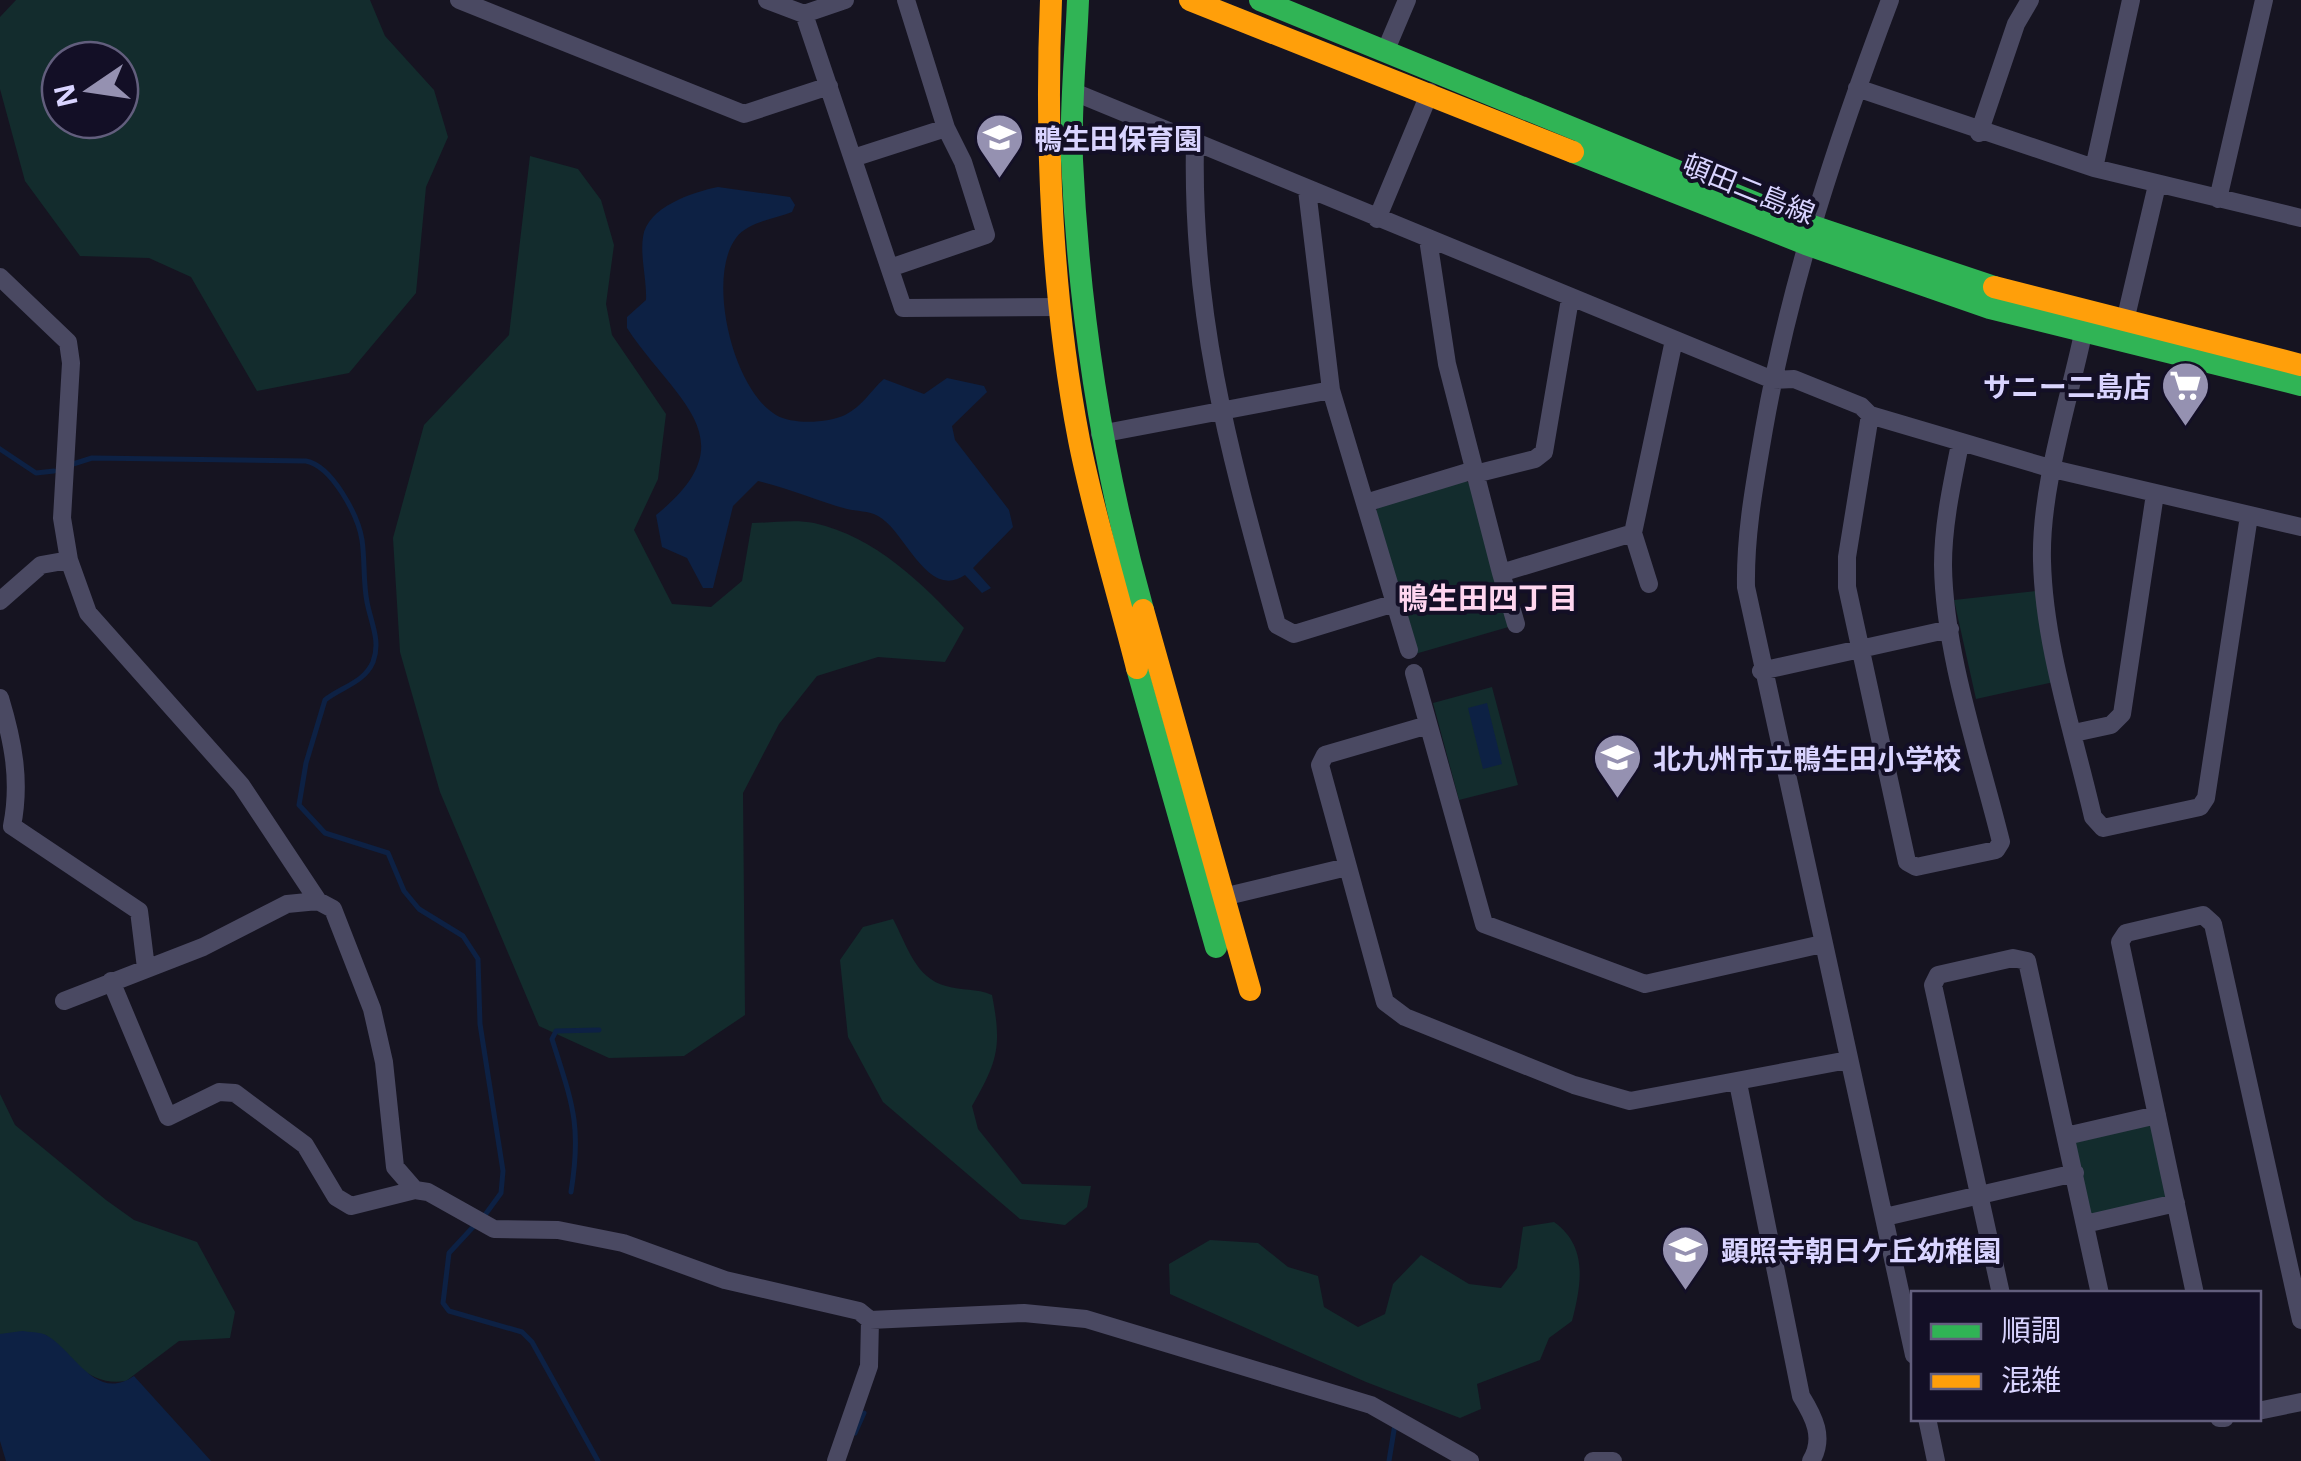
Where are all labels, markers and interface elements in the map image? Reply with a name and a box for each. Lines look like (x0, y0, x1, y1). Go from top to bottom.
north arrow (40, 40, 140, 140)
text: N (44, 80, 86, 111)
school or university icon: 鴨生田保育園 (973, 112, 1025, 180)
place label: 鴨生田保育園 (1034, 119, 1202, 157)
street label: 頓田二島線 (1677, 144, 1821, 232)
supermarket icon: サニー二島店 (2160, 360, 2212, 428)
place label: サニー二島店 (1983, 367, 2151, 405)
district label: 鴨生田四丁目 (1398, 577, 1578, 618)
school or university icon: 北九州市立鴨生田小学校 (1592, 732, 1644, 800)
place label: 北九州市立鴨生田小学校 (1653, 739, 1961, 777)
school or university icon: 顕照寺朝日ケ丘幼稚園 (1660, 1224, 1712, 1292)
place label: 顕照寺朝日ケ丘幼稚園 (1721, 1231, 2001, 1269)
legend (1911, 1291, 2261, 1421)
text: 順調 (2001, 1309, 2061, 1350)
text: 混雑 (2001, 1359, 2061, 1400)

